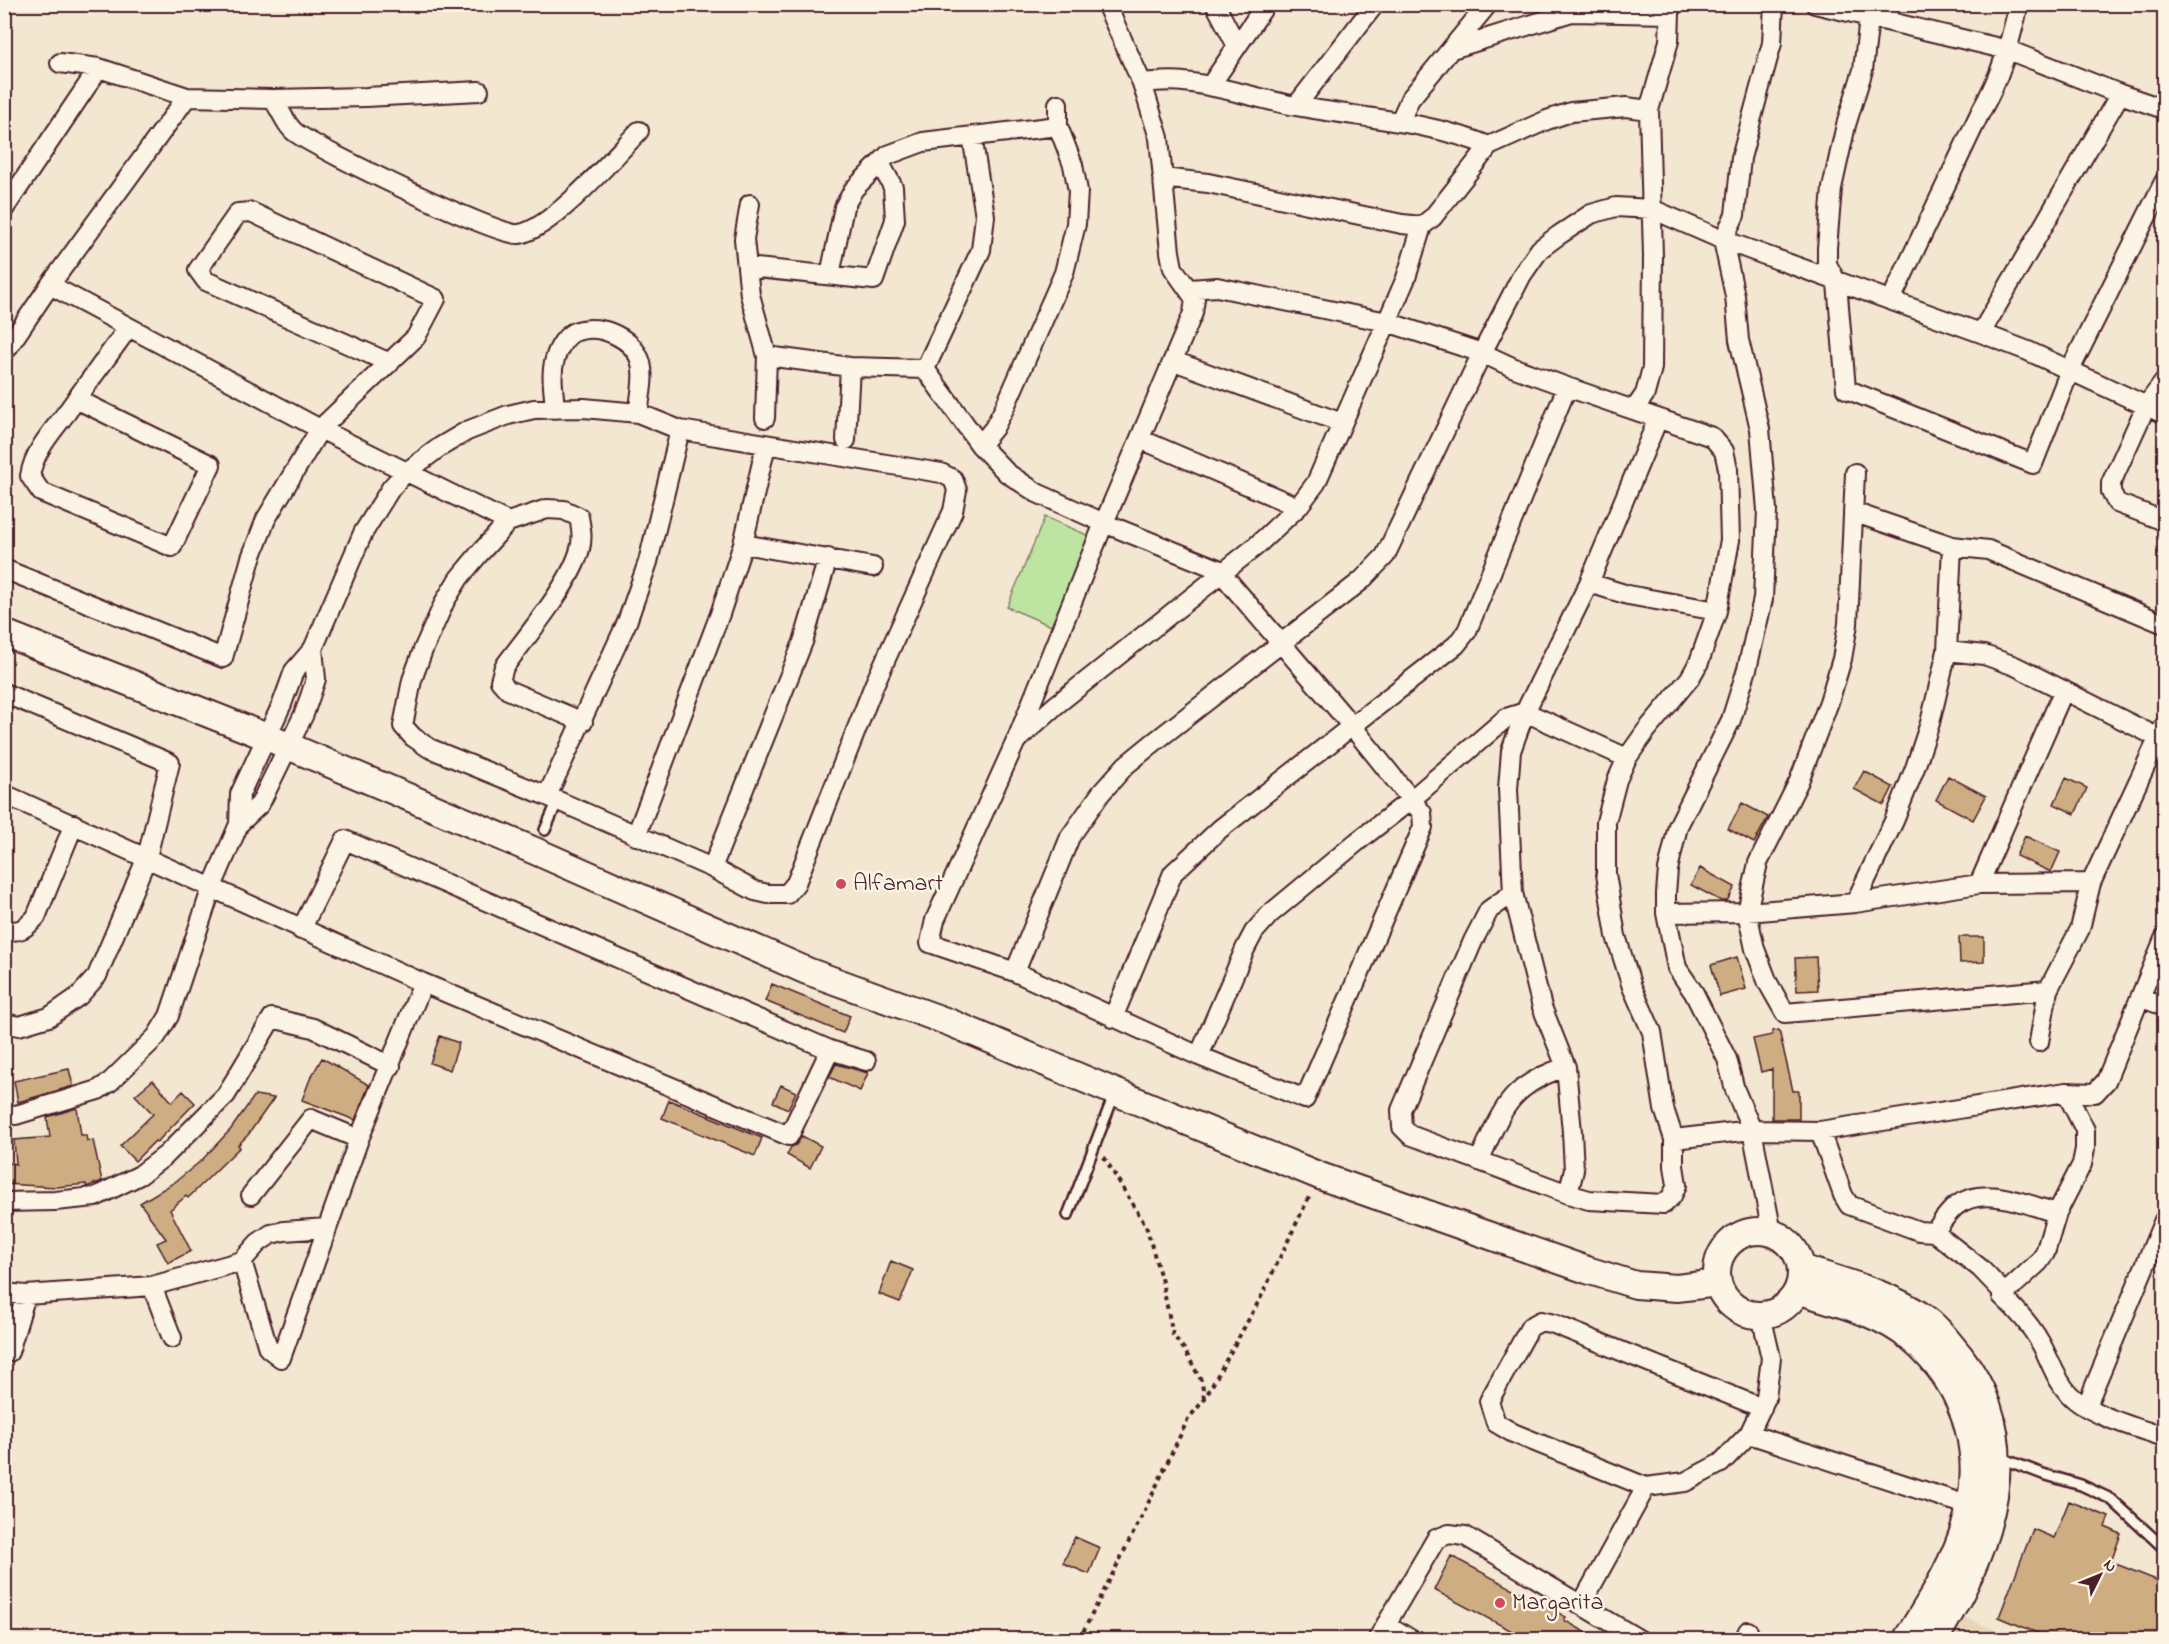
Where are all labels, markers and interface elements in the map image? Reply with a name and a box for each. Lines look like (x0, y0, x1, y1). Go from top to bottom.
place label: Alfamart (853, 867, 943, 902)
marker: Alfamart (834, 877, 848, 891)
north arrow (2070, 1545, 2130, 1605)
text: N (2097, 1554, 2122, 1578)
place label: Margarita (1512, 1586, 1604, 1621)
marker: Margarita (1493, 1596, 1507, 1610)

